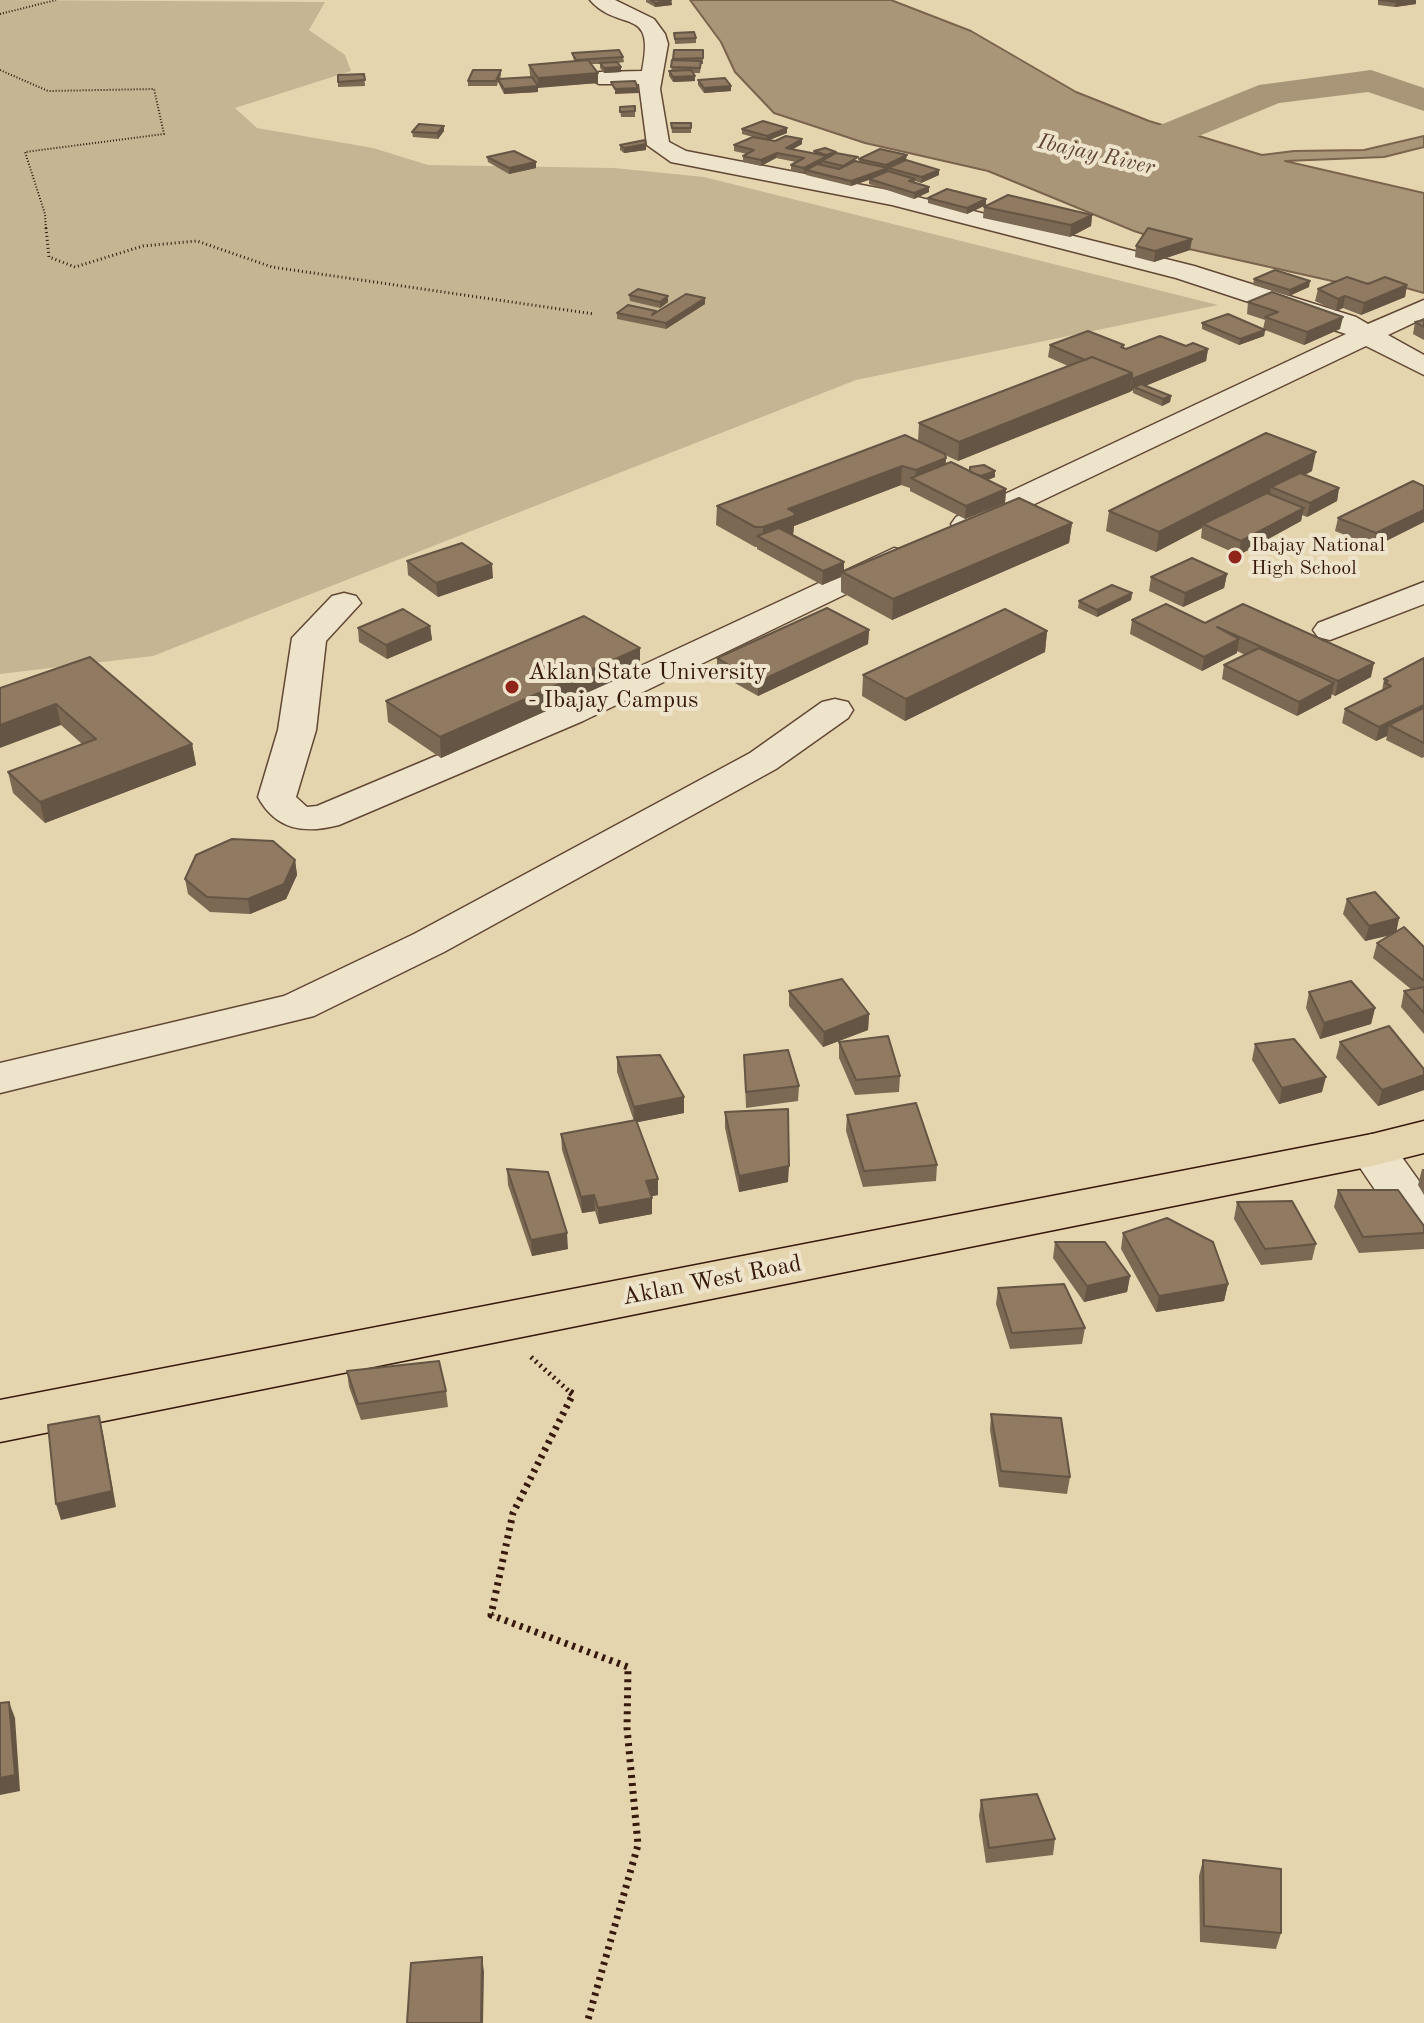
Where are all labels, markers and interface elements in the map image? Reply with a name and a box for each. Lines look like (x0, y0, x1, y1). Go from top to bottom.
water label: Ibajay River (1035, 129, 1157, 181)
place label: Ibajay National High School (1251, 534, 1385, 581)
marker: Ibajay National High School (1226, 548, 1244, 566)
place label: Aklan State University - Ibajay Campus (528, 659, 767, 715)
marker: Aklan State University - Ibajay Campus (503, 678, 521, 696)
street label: Aklan West Road (620, 1249, 804, 1313)

